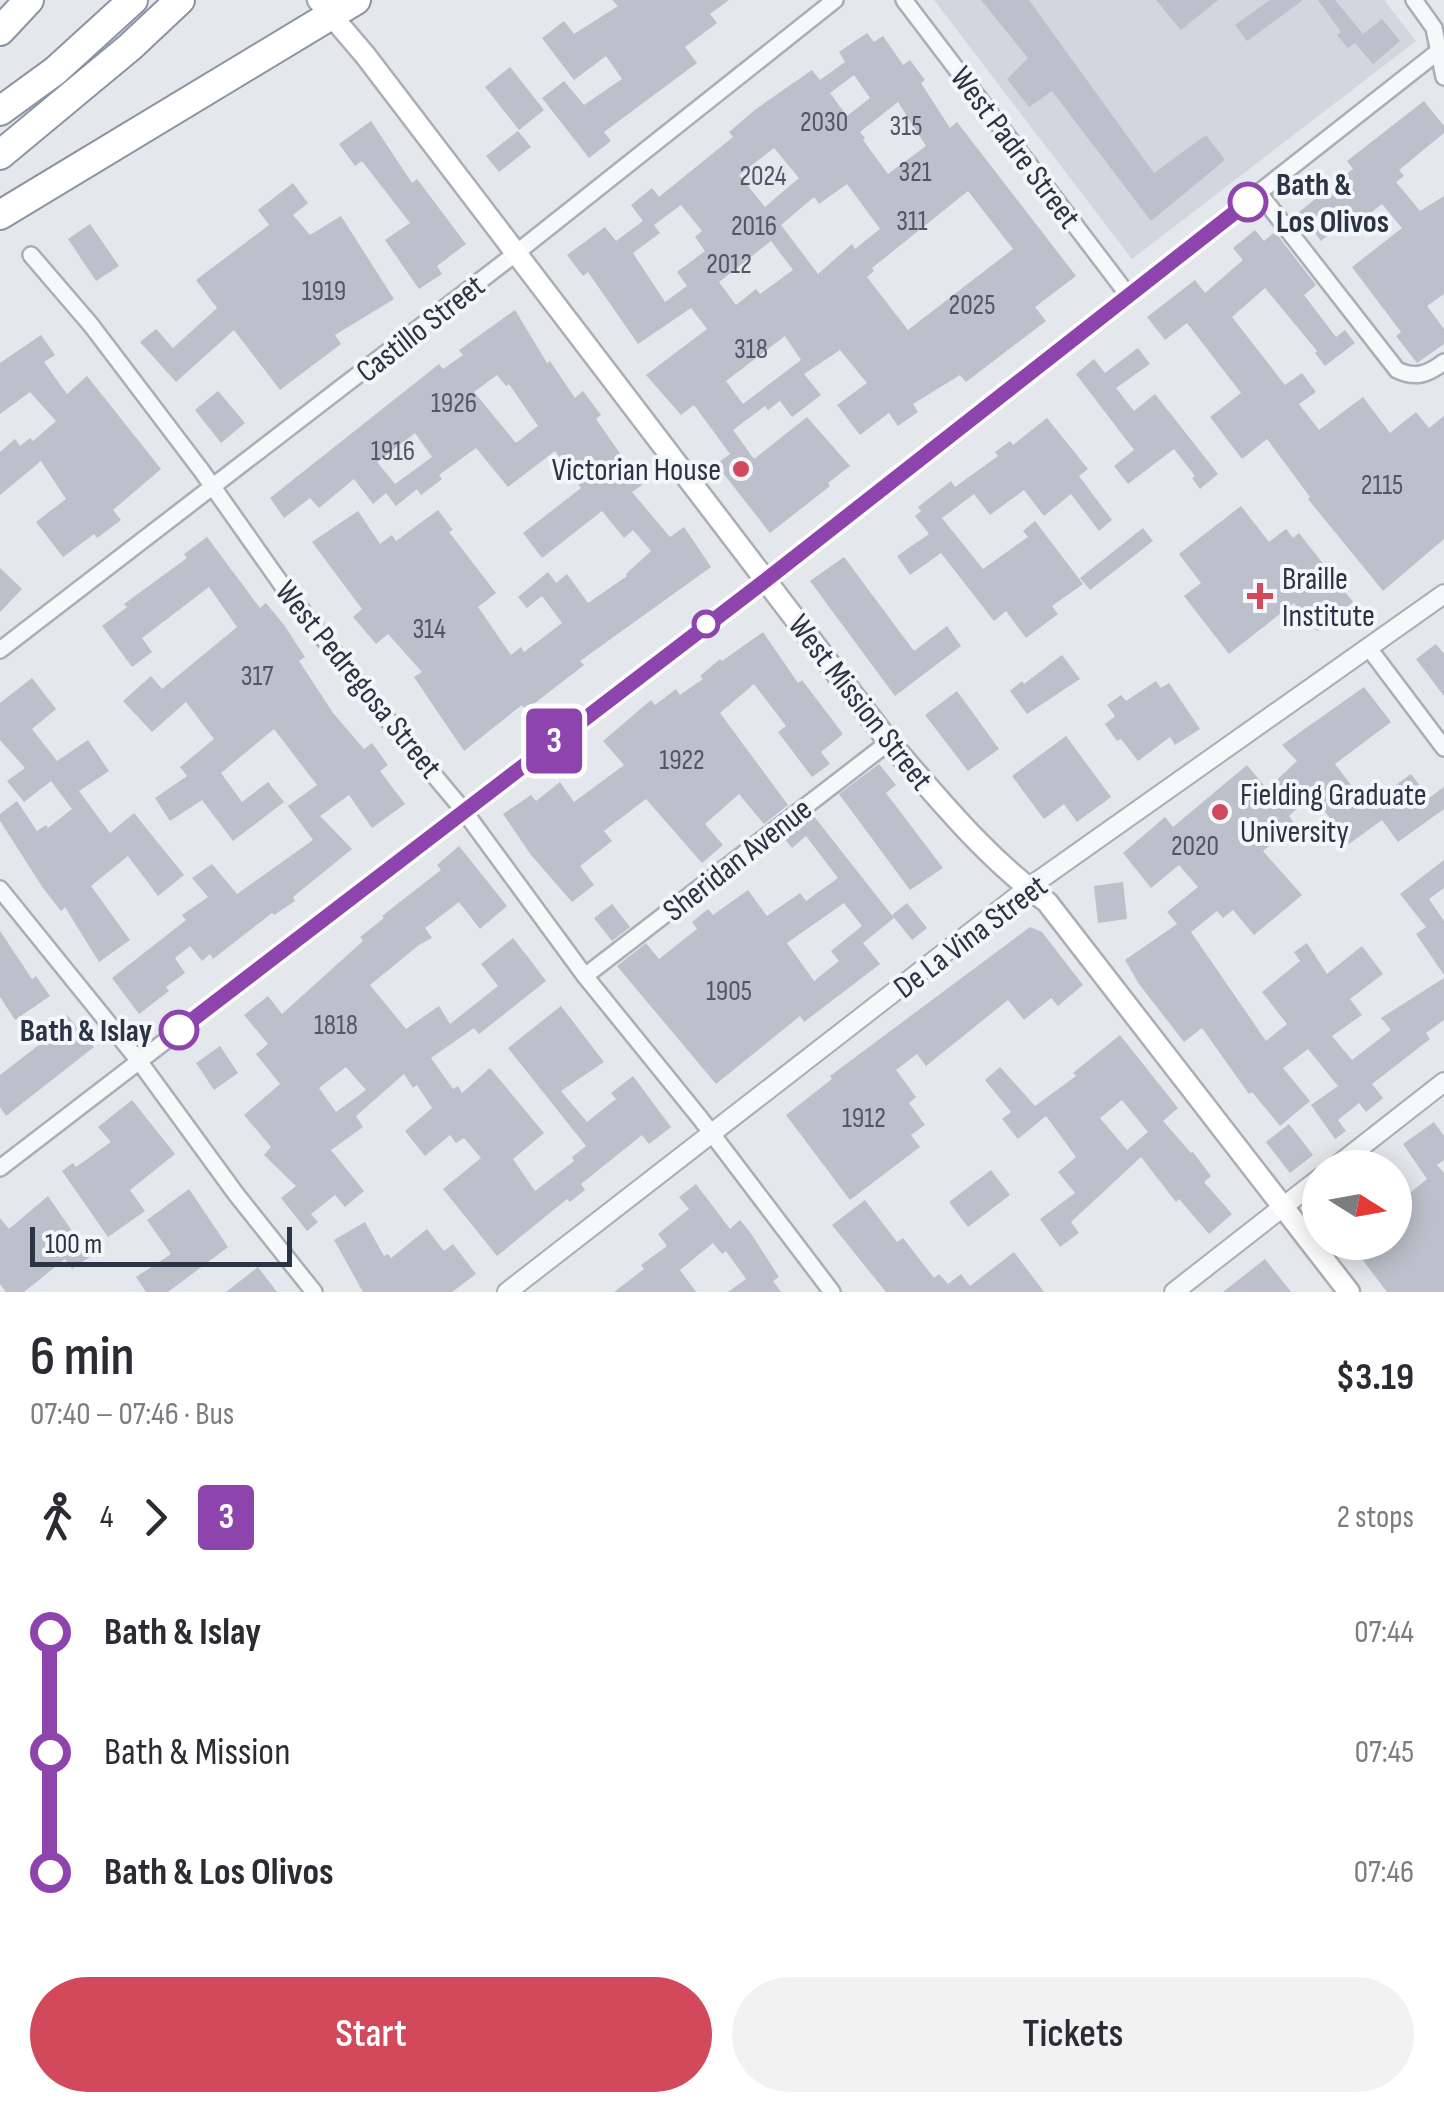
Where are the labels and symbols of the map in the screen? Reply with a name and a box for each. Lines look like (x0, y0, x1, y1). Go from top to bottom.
street label: West Padre Street (941, 59, 1088, 236)
house number: 2030 (800, 106, 848, 139)
house number: 315 (890, 110, 922, 143)
house number: 321 (898, 156, 932, 189)
house number: 2024 (739, 160, 787, 193)
place label: Bath & Los Olivos (1276, 166, 1389, 242)
marker: Bath & Los Olivos (1229, 183, 1267, 221)
house number: 311 (896, 205, 928, 238)
house number: 2016 (731, 210, 777, 243)
house number: 2012 (706, 248, 752, 281)
street label: Castillo Street (349, 267, 493, 391)
house number: 1919 (302, 275, 346, 308)
house number: 2025 (949, 289, 995, 322)
house number: 318 (734, 333, 768, 366)
house number: 1926 (431, 387, 477, 420)
house number: 1916 (371, 435, 415, 468)
place label: Victorian House (552, 451, 721, 490)
marker: Victorian House (730, 458, 752, 480)
house number: 2115 (1361, 469, 1403, 502)
place label: Braille Institute (1282, 560, 1375, 636)
street label: West Pedregosa Street (266, 573, 449, 787)
marker: Braille Institute (1247, 583, 1273, 609)
street label: West Mission Street (779, 607, 941, 799)
unlabelled marker (693, 611, 719, 637)
house number: 314 (412, 613, 446, 646)
house number: 317 (241, 660, 273, 693)
line badge: 3 (522, 708, 586, 774)
house number: 1922 (659, 744, 705, 777)
place label: Fielding Graduate University (1240, 776, 1427, 852)
street label: Sheridan Avenue (656, 790, 820, 930)
marker: Fielding Graduate University (1209, 801, 1231, 823)
house number: 2020 (1171, 830, 1219, 863)
street label: De La Vina Street (887, 867, 1055, 1008)
house number: 1905 (706, 975, 752, 1008)
house number: 1818 (314, 1009, 358, 1042)
marker: Bath & Islay (160, 1011, 198, 1049)
place label: Bath & Islay (20, 1012, 152, 1051)
house number: 1912 (842, 1102, 886, 1135)
north arrow (1302, 1150, 1412, 1260)
scale bar (30, 1222, 292, 1266)

